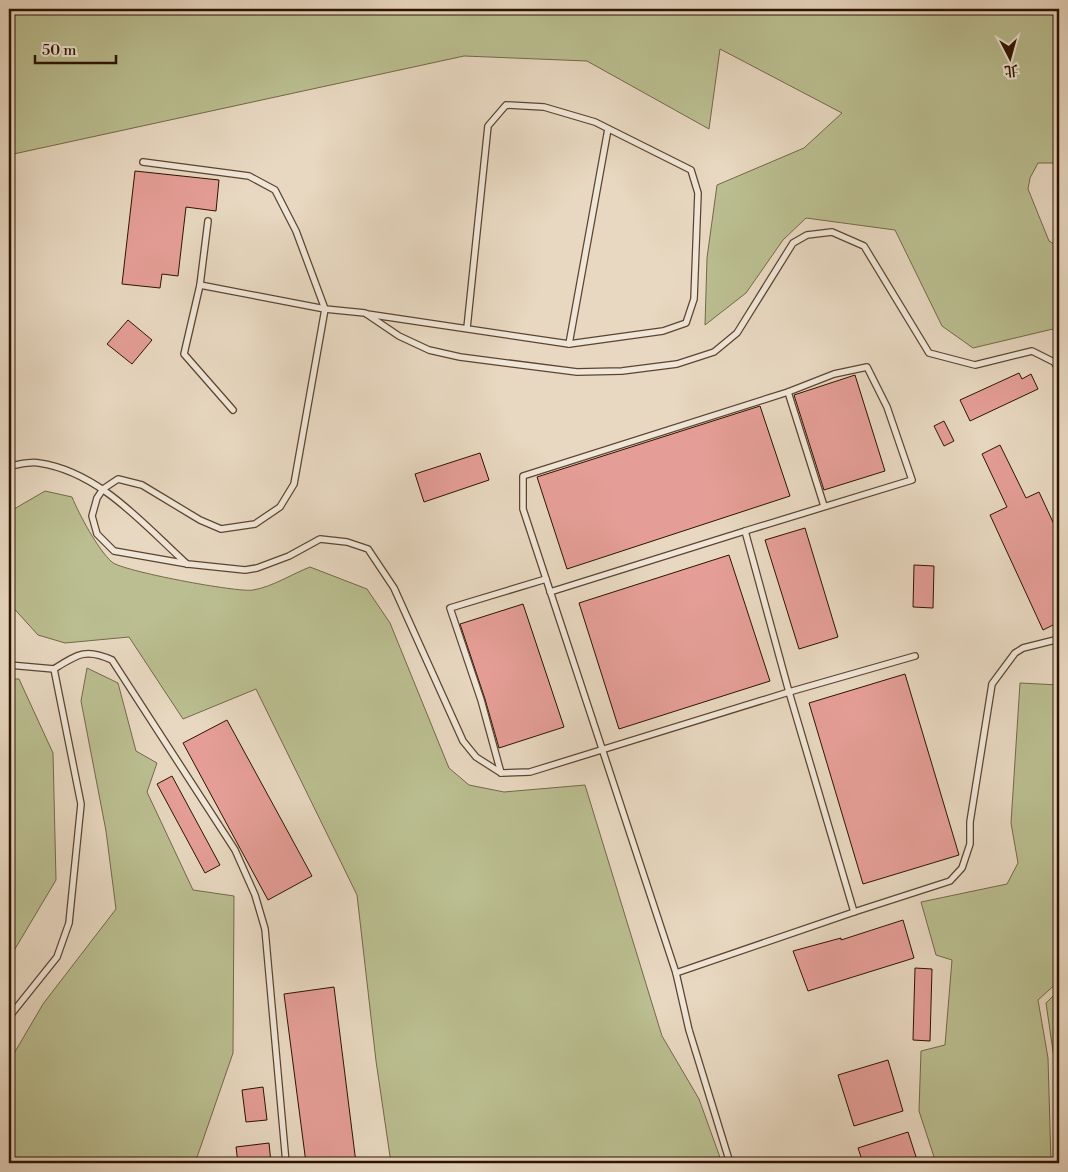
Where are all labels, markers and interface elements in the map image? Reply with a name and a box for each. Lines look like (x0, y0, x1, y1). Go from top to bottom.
scale bar (35, 32, 116, 64)
north arrow (986, 32, 1036, 82)
text: 50 m (42, 41, 76, 60)
text: 北 (1003, 60, 1019, 80)

